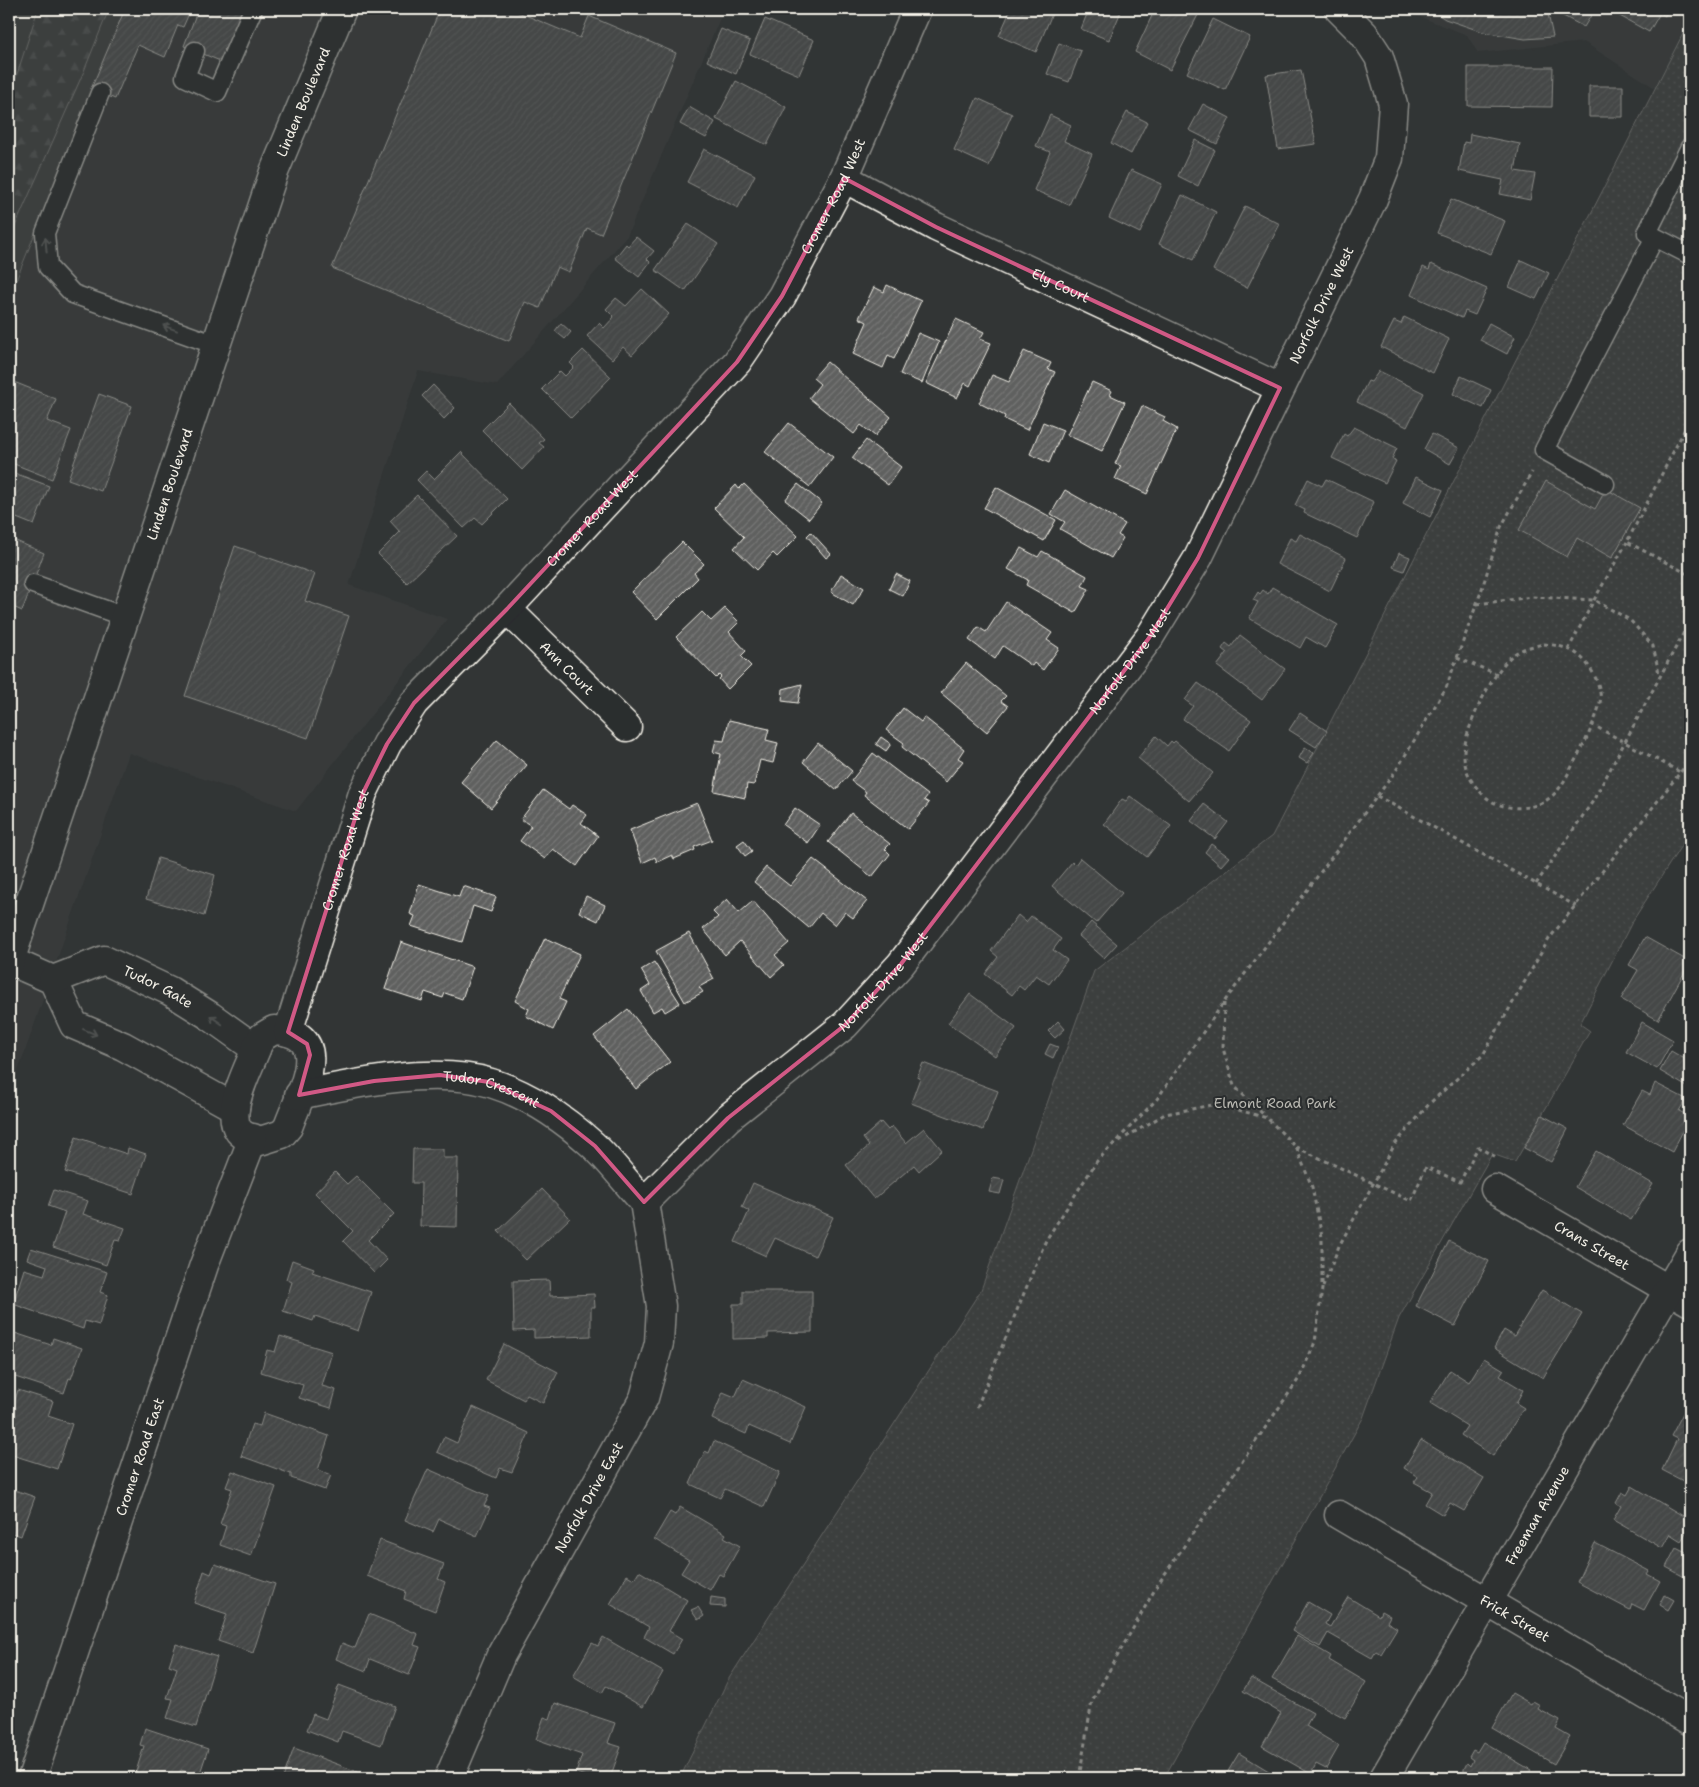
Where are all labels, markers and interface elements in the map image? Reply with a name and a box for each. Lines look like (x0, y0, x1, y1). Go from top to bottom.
street label: Linden Boulevard (272, 44, 334, 159)
street label: Cromer Road West (797, 135, 869, 257)
one-way arrow (41, 237, 50, 253)
street label: Norfolk Drive West (1285, 244, 1357, 366)
street label: Ely Court (1029, 264, 1093, 307)
one-way arrow (163, 323, 178, 332)
street label: Linden Boulevard (142, 426, 197, 542)
street label: Cromer Road West (542, 465, 642, 570)
street label: Norfolk Drive West (1085, 604, 1175, 718)
street label: Ann Court (536, 637, 598, 699)
street label: Cromer Road West (318, 785, 373, 913)
street label: Norfolk Drive West (835, 928, 932, 1036)
street label: Tudor Gate (120, 961, 196, 1012)
one-way arrow (209, 1015, 223, 1025)
one-way arrow (82, 1027, 97, 1037)
street label: Tudor Crescent (442, 1067, 543, 1112)
park label: Elmont Road Park (1214, 1094, 1336, 1112)
street label: Crans Street (1551, 1216, 1633, 1274)
street label: Cromer Road East (112, 1395, 168, 1518)
street label: Norfolk Drive East (551, 1439, 627, 1556)
street label: Freeman Avenue (1501, 1462, 1573, 1568)
street label: Frick Street (1477, 1591, 1553, 1646)

